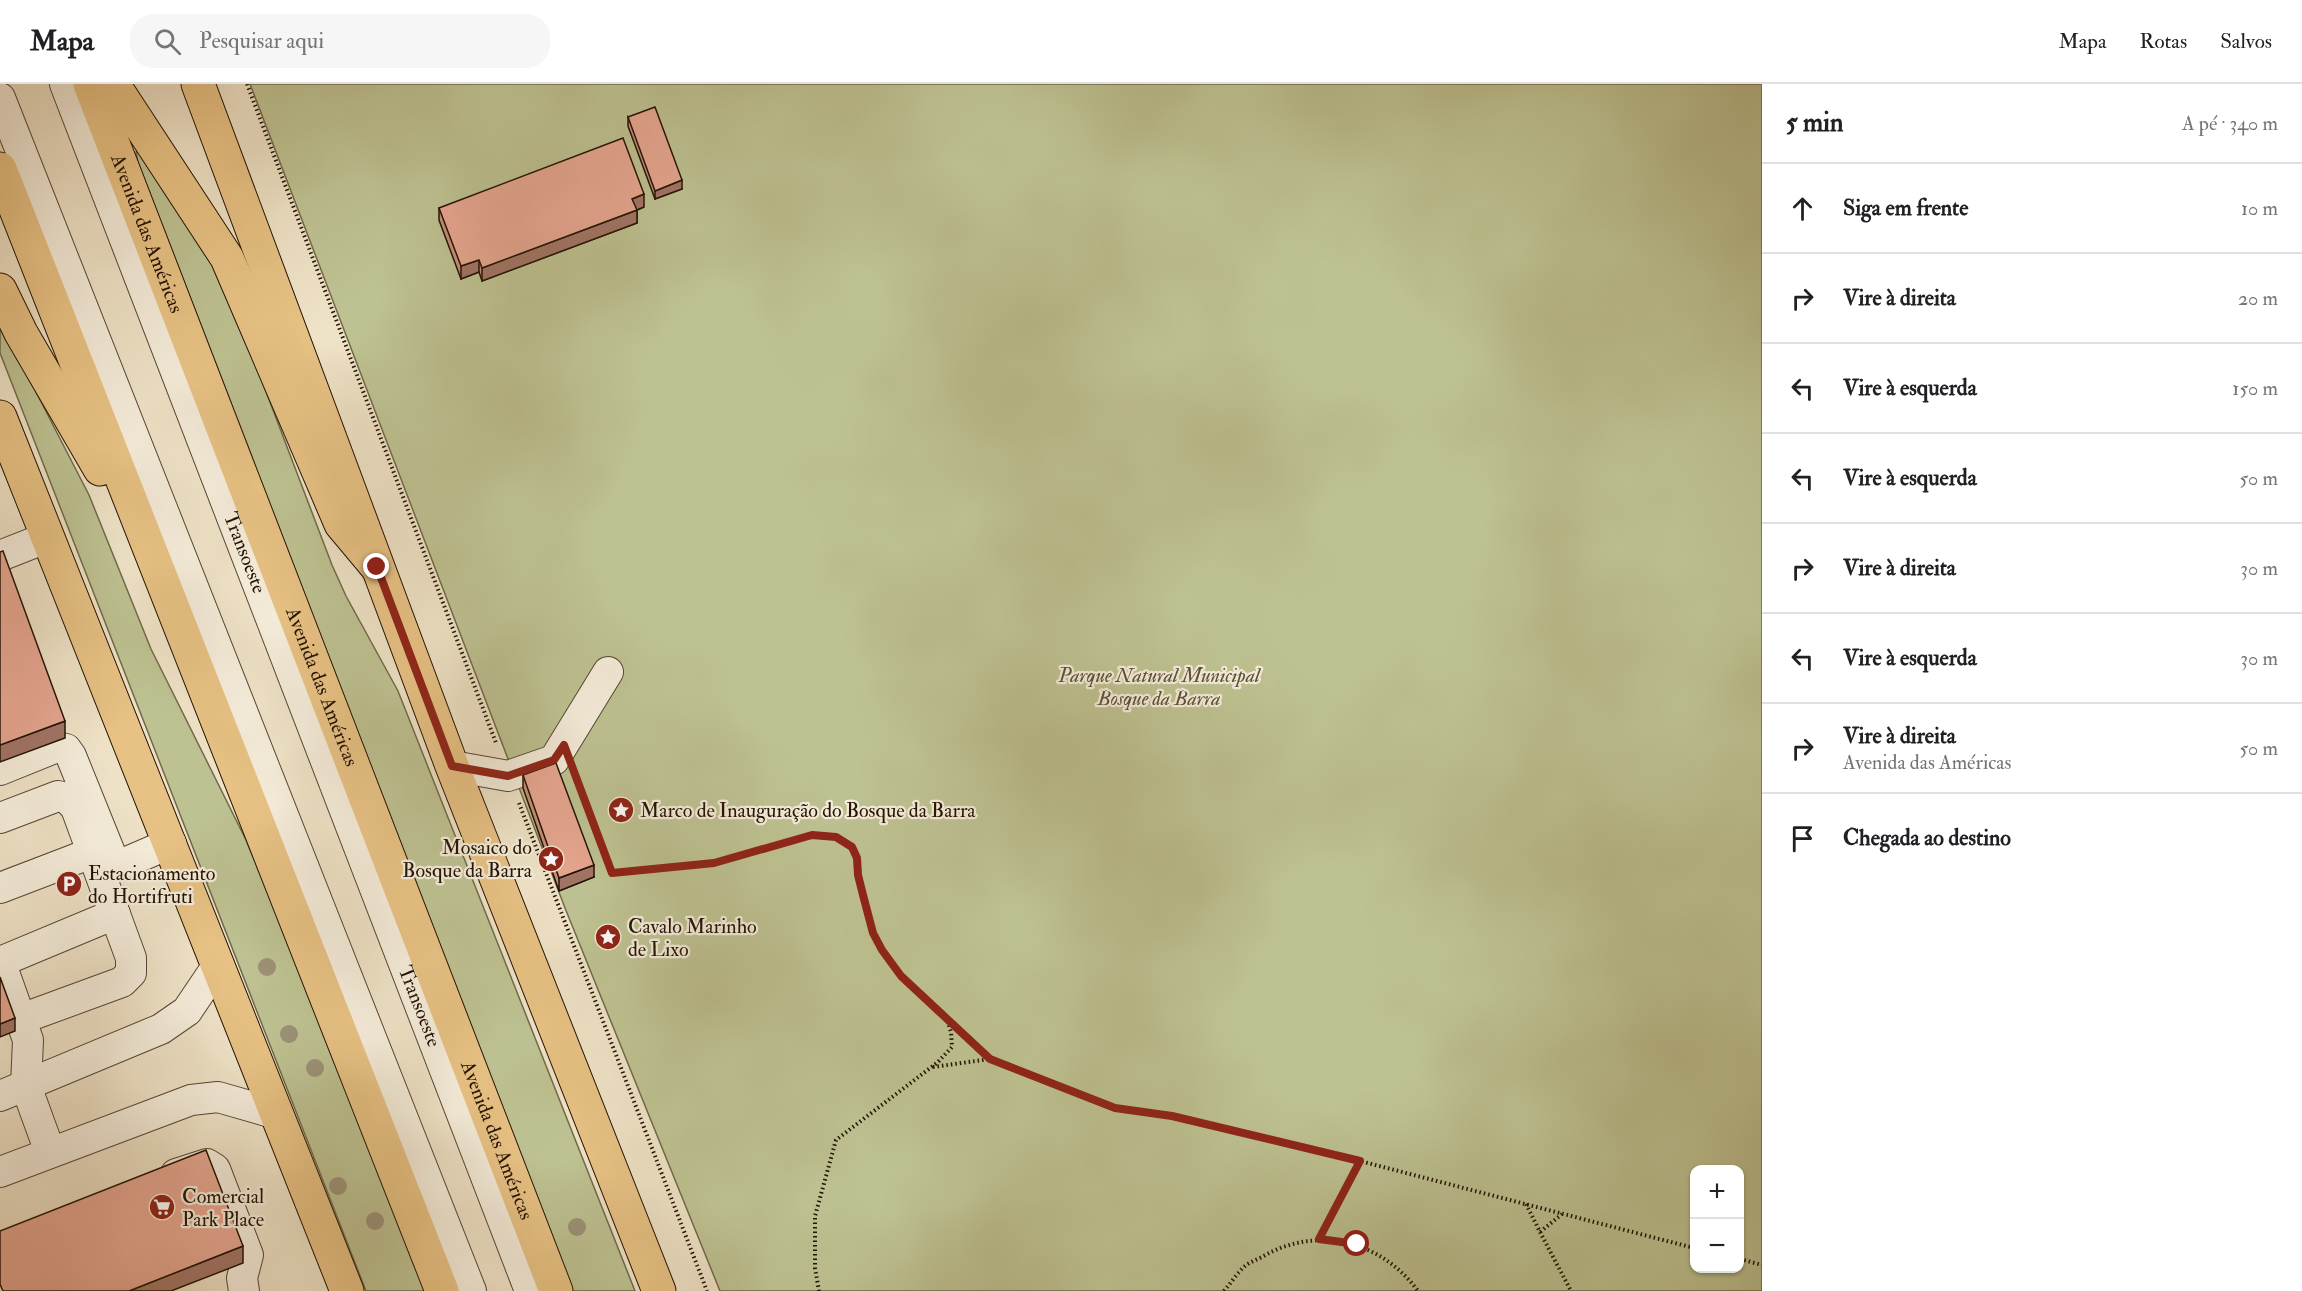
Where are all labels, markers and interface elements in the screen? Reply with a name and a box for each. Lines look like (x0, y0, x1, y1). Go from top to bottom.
search box (130, 14, 550, 68)
text: Mapa (30, 24, 94, 59)
icon: search (151, 25, 184, 58)
text: Pesquisar aqui (199, 27, 324, 55)
text: Mapa (2059, 28, 2107, 55)
text: Rotas (2140, 28, 2187, 55)
text: Salvos (2220, 28, 2272, 55)
text: 5 min (1786, 107, 1843, 139)
text: A pé · 340 m (2182, 111, 2278, 136)
street label: Avenida das Américas (105, 149, 189, 317)
icon: ahead (1786, 192, 1819, 225)
text: Siga em frente (1843, 194, 1968, 222)
text: 10 m (2241, 196, 2278, 221)
icon: right (1786, 282, 1819, 315)
text: Vire à direita (1843, 284, 1956, 312)
text: 20 m (2238, 286, 2278, 311)
icon: left (1786, 372, 1819, 405)
text: Vire à esquerda (1843, 374, 1977, 402)
text: 150 m (2232, 376, 2278, 401)
icon: left (1786, 462, 1819, 495)
text: Vire à esquerda (1843, 464, 1977, 492)
text: 50 m (2239, 466, 2278, 491)
street label: Transoeste (218, 508, 272, 597)
icon: right (1786, 552, 1819, 585)
route end (363, 553, 389, 579)
text: Vire à direita (1843, 554, 1956, 582)
text: 30 m (2240, 556, 2278, 581)
street label: Avenida das Américas (280, 603, 364, 770)
icon: left (1786, 642, 1819, 675)
text: Vire à esquerda (1843, 644, 1977, 672)
text: 30 m (2240, 646, 2278, 671)
park label: Parque Natural Municipal Bosque da Barra (1057, 663, 1262, 711)
text: Vire à direita (1843, 722, 1956, 750)
icon: right (1786, 732, 1819, 765)
text: 50 m (2239, 736, 2278, 761)
text: Avenida das Américas (1843, 750, 2011, 775)
place icon: Marco de Inauguração do Bosque da Barra (606, 795, 636, 825)
place label: Marco de Inauguração do Bosque da Barra (640, 798, 976, 823)
icon: arrive (1786, 822, 1819, 855)
text: Chegada ao destino (1843, 824, 2011, 852)
place label: Mosaico do Bosque da Barra (402, 835, 533, 883)
place icon: Mosaico do Bosque da Barra (536, 844, 566, 874)
place label: Estacionamento do Hortifruti (88, 861, 215, 909)
parking icon: Estacionamento do Hortifruti (54, 869, 84, 899)
place label: Cavalo Marinho de Lixo (628, 914, 757, 962)
place icon: Cavalo Marinho de Lixo (593, 922, 623, 952)
street label: Transoeste (393, 962, 447, 1050)
street label: Avenida das Américas (455, 1056, 539, 1223)
map controls (1690, 1165, 1744, 1273)
button: + (1690, 1165, 1744, 1219)
place label: Comercial Park Place (182, 1184, 264, 1232)
supermarket icon: Comercial Park Place (147, 1192, 177, 1222)
button: − (1690, 1219, 1744, 1273)
route start (1343, 1230, 1369, 1256)

